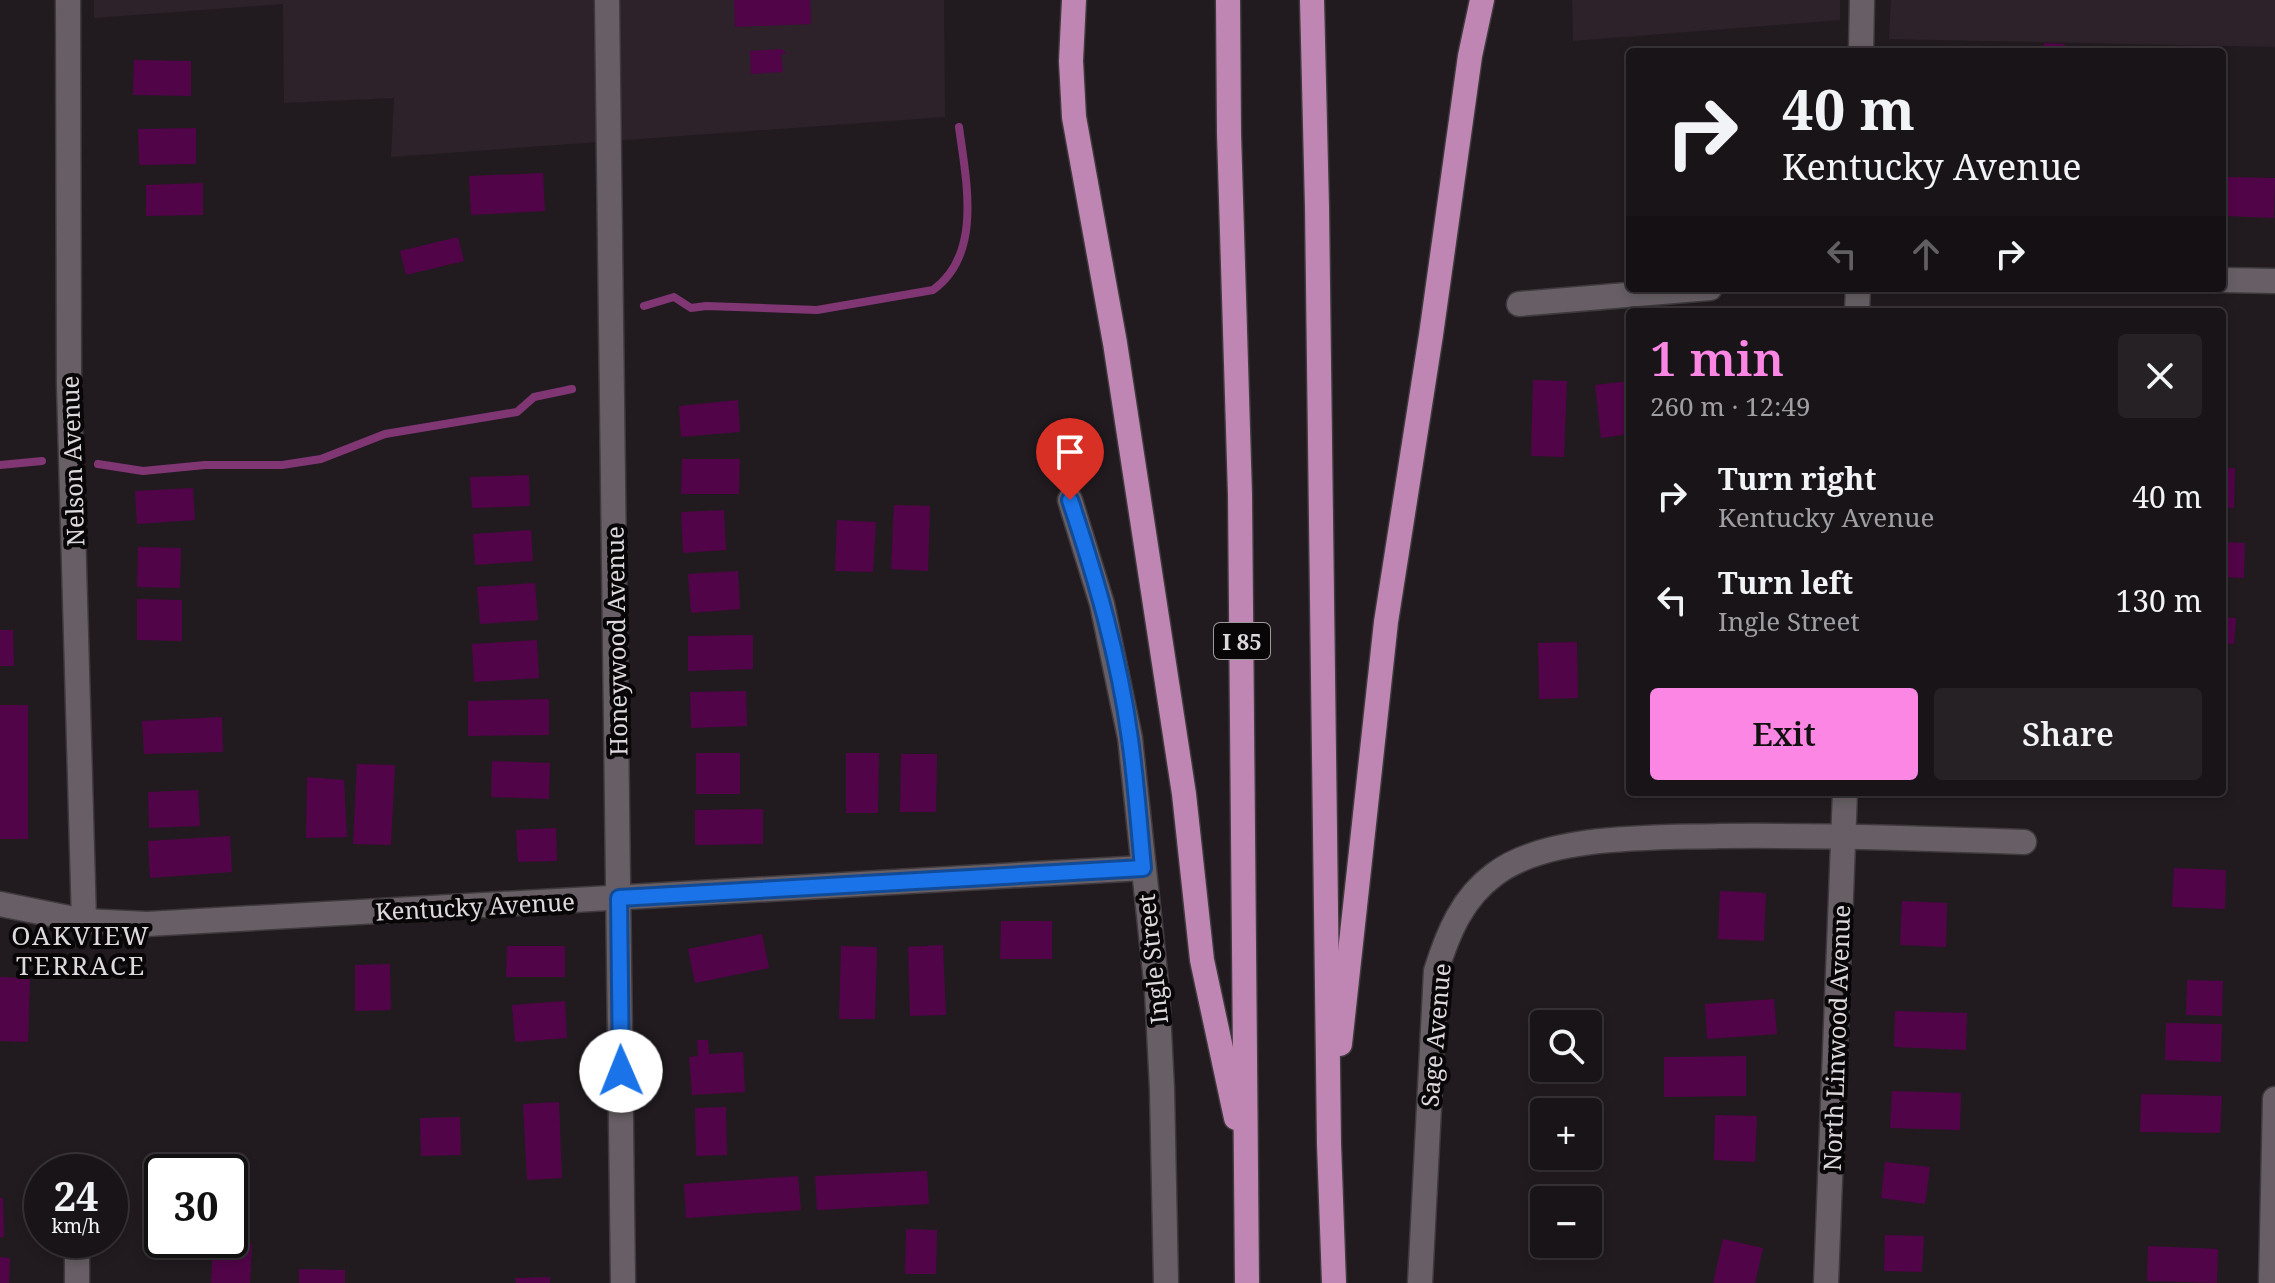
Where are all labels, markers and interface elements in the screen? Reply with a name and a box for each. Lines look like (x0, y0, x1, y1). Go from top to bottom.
text: 40 m (1782, 70, 1915, 146)
icon: right (1650, 80, 1754, 184)
text: Kentucky Avenue (1782, 142, 2082, 191)
icon: left (1820, 232, 1864, 276)
icon: ahead (1904, 232, 1948, 276)
icon: right (1988, 232, 2032, 276)
text: 1 min (1650, 325, 1784, 390)
button: close (2118, 334, 2202, 418)
street label: Nelson Avenue (53, 375, 91, 547)
text: 260 m · 12:49 (1650, 388, 1811, 424)
pin (1036, 418, 1104, 500)
icon: arrive (1048, 430, 1092, 474)
text: Turn right (1718, 458, 1876, 499)
icon: right (1650, 474, 1694, 518)
text: 40 m (2132, 476, 2202, 517)
text: Kentucky Avenue (1718, 499, 1934, 535)
street label: Honeywood Avenue (597, 526, 635, 756)
text: Turn left (1718, 562, 1853, 603)
icon: left (1650, 578, 1694, 622)
text: 130 m (2116, 580, 2202, 621)
text: Ingle Street (1718, 603, 1860, 639)
road number: I 85 (1214, 623, 1270, 659)
button: Exit (1650, 688, 1918, 780)
button: Share (1934, 688, 2202, 780)
street label: Kentucky Avenue (374, 884, 576, 928)
street label: Ingle Street (1129, 892, 1175, 1026)
street label: North Linwood Avenue (1815, 904, 1857, 1172)
district label: OAKVIEW TERRACE (11, 917, 151, 983)
street label: Sage Avenue (1412, 962, 1458, 1108)
map controls (1530, 1010, 1602, 1258)
button: search (1530, 1010, 1602, 1082)
position arrow (579, 1029, 663, 1113)
button: + (1530, 1098, 1602, 1170)
speed limit sign: 30 (144, 1154, 248, 1258)
text: 24 (53, 1168, 99, 1223)
button: − (1530, 1186, 1602, 1258)
text: km/h (51, 1212, 101, 1239)

